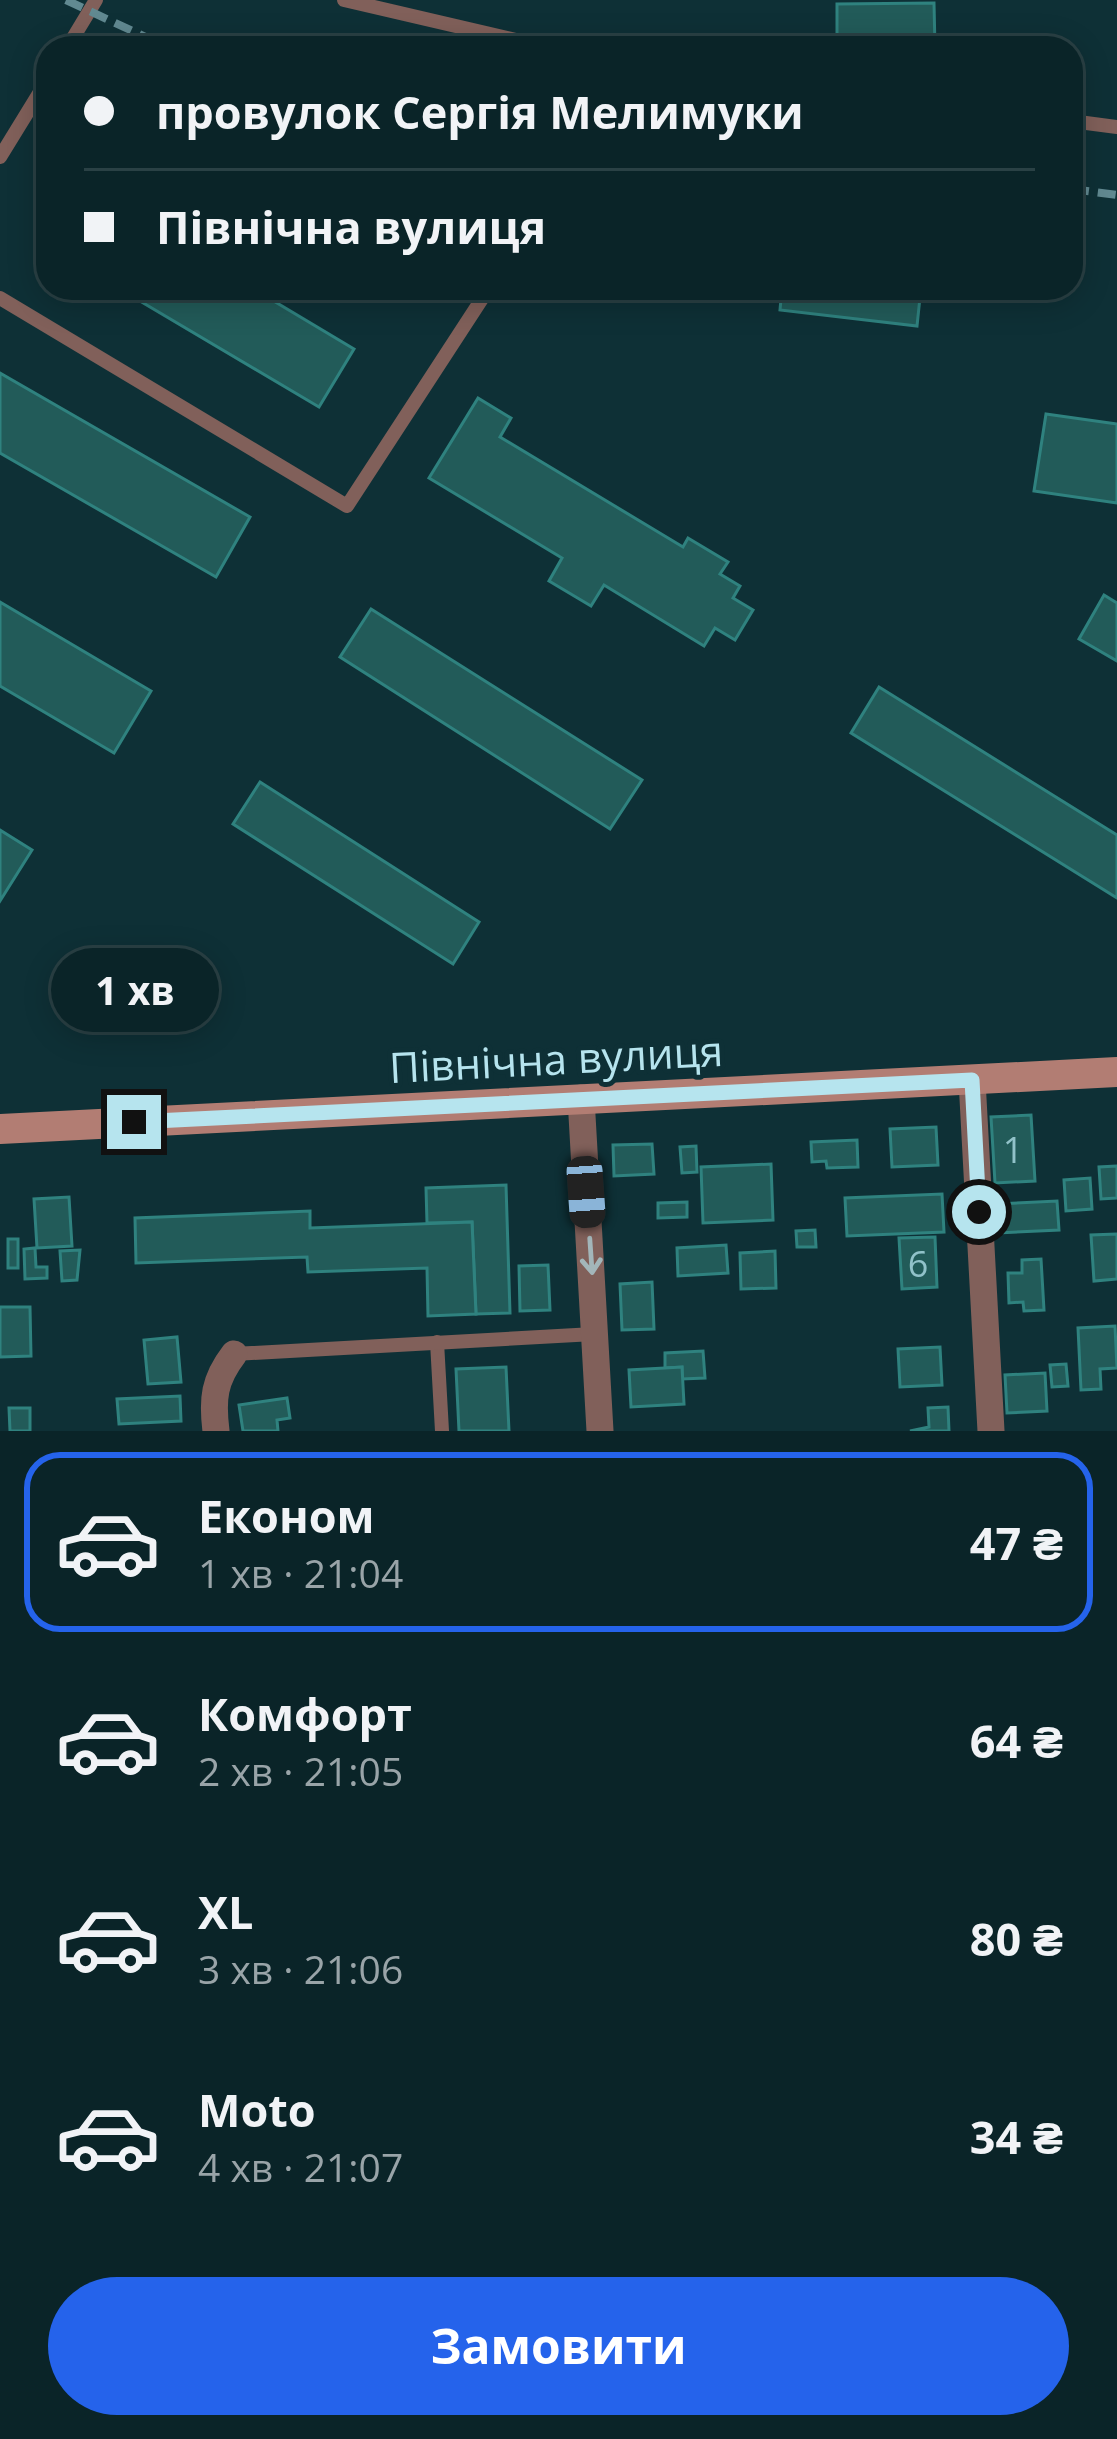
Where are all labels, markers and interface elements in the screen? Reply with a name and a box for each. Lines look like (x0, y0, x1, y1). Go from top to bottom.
text: провулок Сергія Мелимуки (156, 81, 804, 142)
text: Північна вулиця (156, 196, 546, 257)
callout: 1 хв (50, 948, 218, 1032)
text: 1 хв (95, 963, 175, 1016)
street label: Північна вулиця (388, 1021, 724, 1095)
route end (107, 1095, 161, 1149)
house number: 1 (1003, 1125, 1023, 1174)
car (566, 1155, 606, 1229)
route start (952, 1185, 1006, 1239)
one-way arrow (579, 1236, 602, 1275)
house number: 6 (908, 1239, 928, 1288)
text: Економ (198, 1485, 375, 1546)
icon: car (54, 1488, 162, 1596)
text: 47 ₴ (970, 1512, 1063, 1573)
text: 1 хв · 21:04 (198, 1546, 403, 1599)
text: Комфорт (198, 1683, 412, 1744)
icon: car (54, 1686, 162, 1794)
text: 64 ₴ (970, 1710, 1063, 1771)
text: 2 хв · 21:05 (198, 1744, 403, 1797)
text: XL (198, 1881, 253, 1942)
icon: car (54, 1884, 162, 1992)
text: 80 ₴ (970, 1908, 1063, 1969)
text: 3 хв · 21:06 (198, 1942, 403, 1995)
text: Moto (198, 2079, 316, 2140)
icon: car (54, 2082, 162, 2190)
text: 34 ₴ (970, 2106, 1063, 2167)
text: 4 хв · 21:07 (198, 2140, 403, 2193)
button: Замовити (48, 2277, 1069, 2415)

